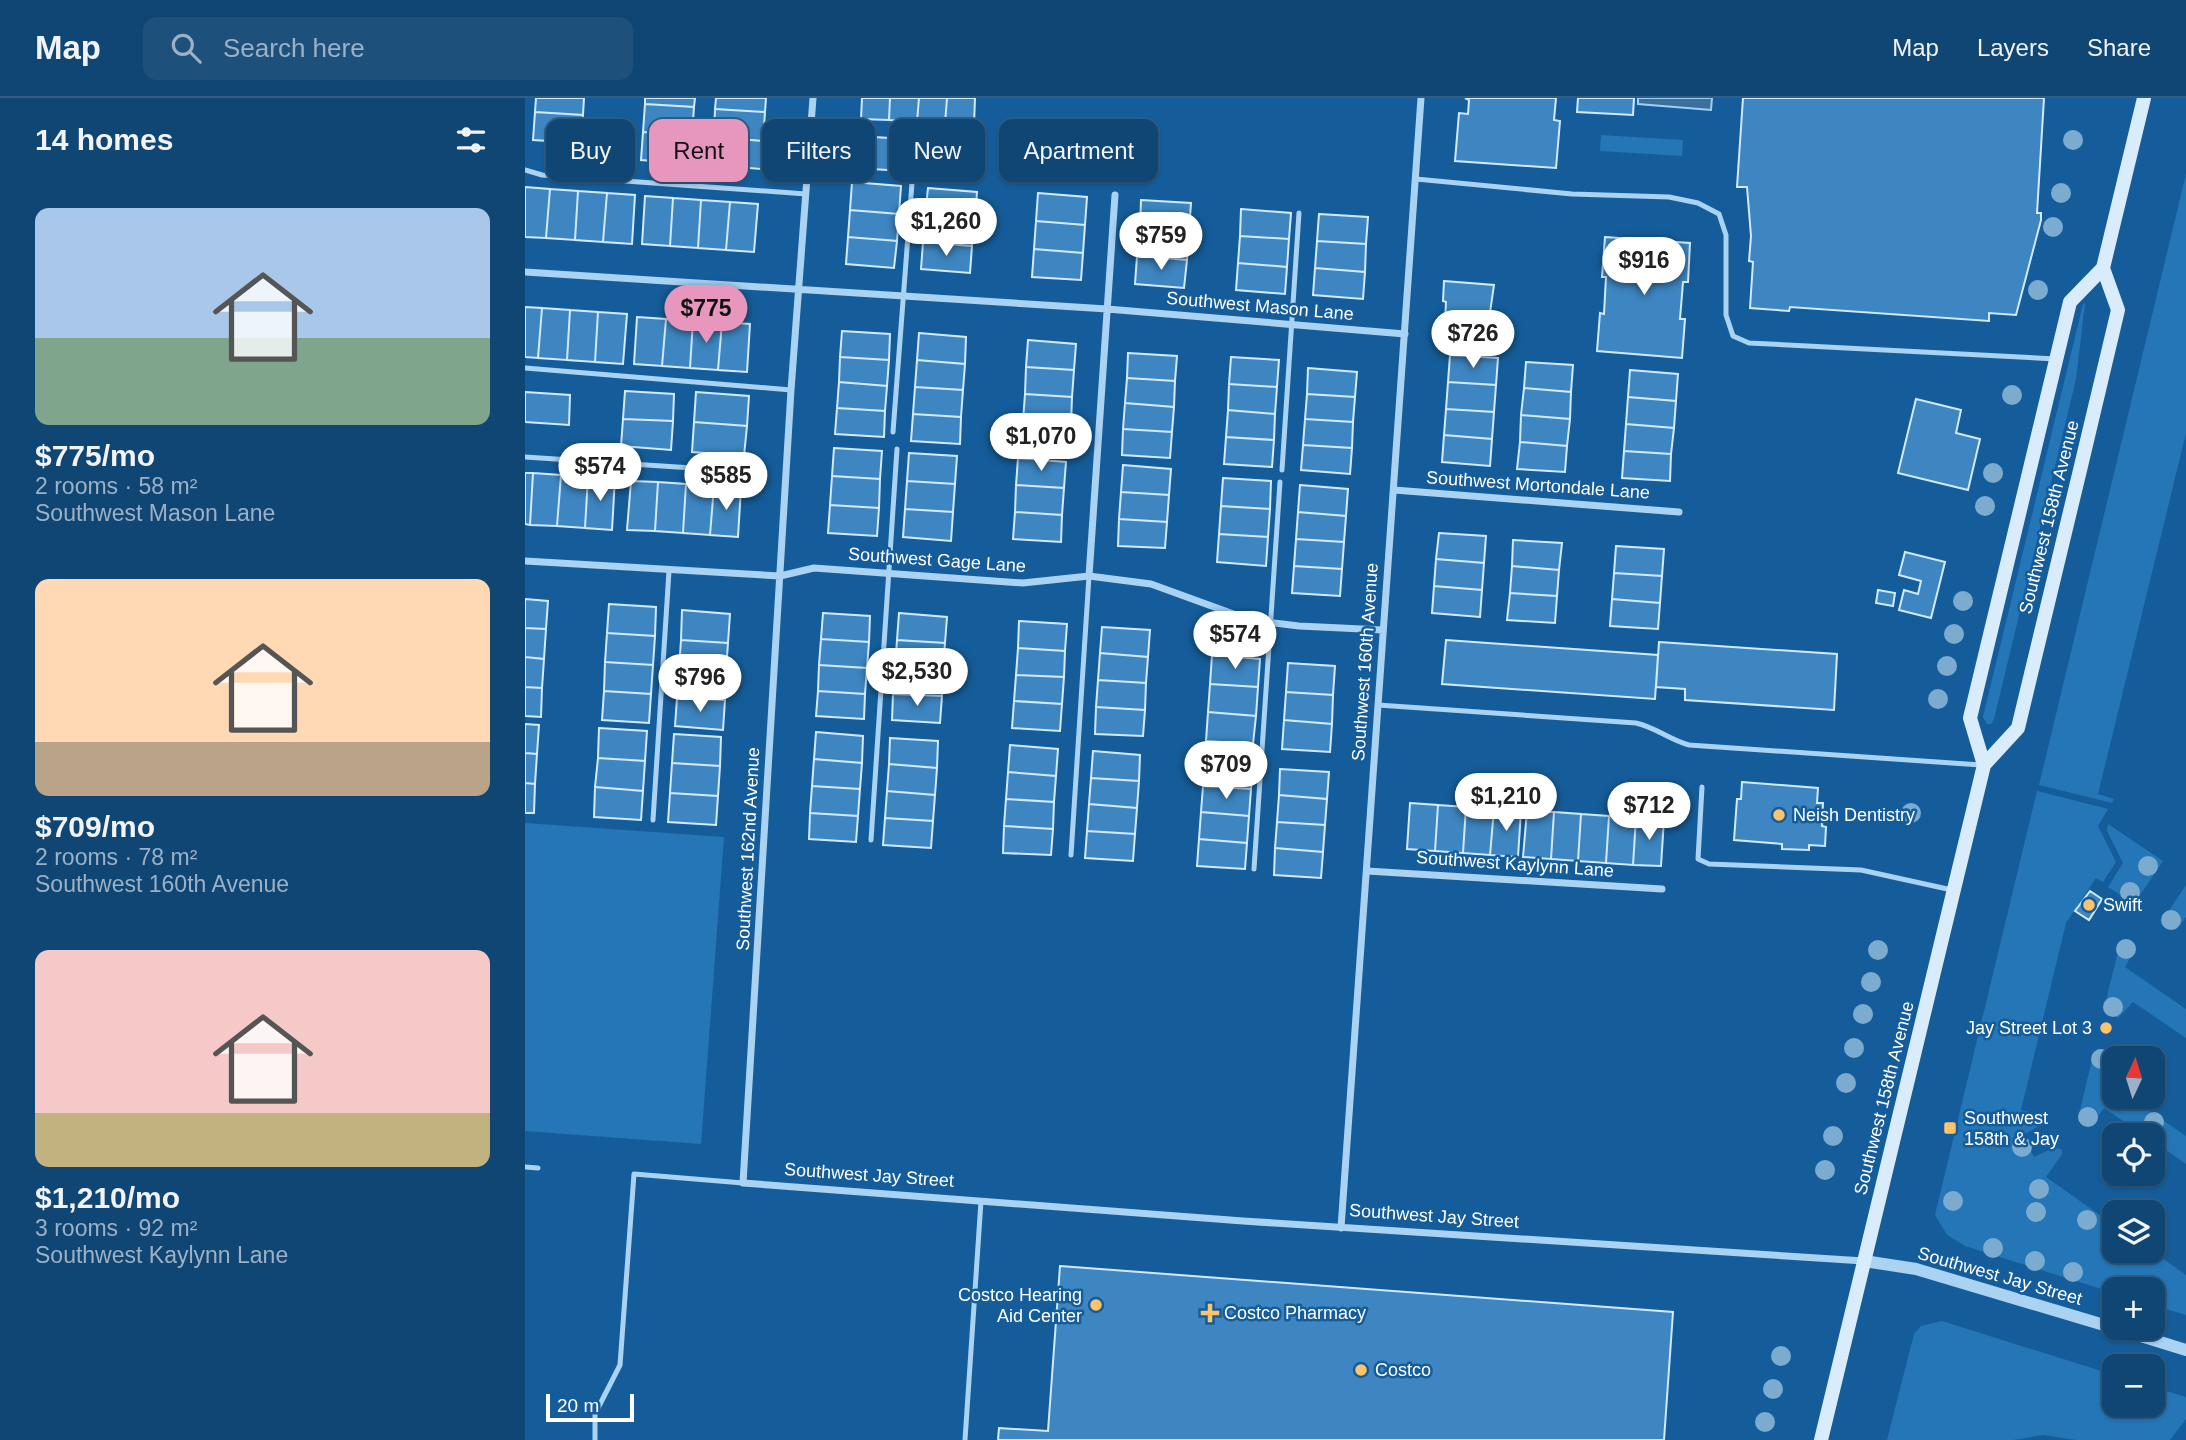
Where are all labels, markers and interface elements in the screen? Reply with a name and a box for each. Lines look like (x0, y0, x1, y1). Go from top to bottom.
search box (143, 17, 633, 80)
text: Map (35, 29, 101, 66)
icon: search (167, 29, 205, 67)
text: Search here (223, 33, 365, 63)
text: Map (1892, 34, 1939, 61)
text: Layers (1977, 34, 2049, 61)
text: Share (2087, 34, 2151, 61)
chip: Buy (546, 119, 635, 182)
chip: Rent (649, 119, 748, 182)
chip: Filters (762, 119, 875, 182)
chip: New (889, 119, 985, 182)
chip: Apartment (999, 119, 1158, 182)
icon: filters (452, 121, 490, 159)
text: 14 homes (35, 123, 173, 156)
pin: $1,260 (889, 198, 1003, 258)
text: $1,260 (911, 208, 981, 234)
pin: $759 (1120, 212, 1202, 272)
text: $759 (1135, 222, 1187, 248)
pin: $916 (1603, 238, 1685, 297)
text: $916 (1618, 247, 1670, 273)
icon: home (200, 254, 326, 380)
pin: $775 (665, 286, 747, 345)
street label: Southwest Mason Lane (1165, 288, 1355, 324)
text: $775 (680, 295, 732, 321)
pin: $726 (1432, 310, 1514, 370)
text: $726 (1447, 320, 1499, 346)
pin: $1,070 (984, 414, 1098, 473)
street label: Southwest 158th Avenue (2015, 418, 2083, 616)
text: $1,070 (1006, 423, 1076, 449)
text: $775/mo (35, 439, 155, 472)
pin: $574 (559, 444, 641, 503)
pin: $585 (685, 452, 767, 512)
text: $574 (574, 453, 626, 479)
text: $585 (700, 462, 752, 488)
street label: Southwest Mortondale Lane (1425, 467, 1651, 503)
text: 2 rooms · 58 m² (35, 473, 197, 499)
text: Southwest Mason Lane (35, 500, 275, 526)
street label: Southwest Gage Lane (847, 544, 1027, 576)
street label: Southwest 160th Avenue (1348, 562, 1382, 762)
pin: $574 (1194, 612, 1276, 671)
text: $574 (1209, 621, 1261, 647)
icon: home (200, 625, 326, 751)
pin: $2,530 (860, 648, 974, 708)
pin: $796 (659, 654, 741, 714)
text: $2,530 (882, 658, 952, 684)
text: $796 (674, 664, 726, 690)
pin: $709 (1185, 742, 1267, 801)
street label: Southwest 162nd Avenue (733, 747, 763, 951)
text: $709 (1200, 751, 1252, 777)
pin: $1,210 (1449, 774, 1563, 833)
pin: $712 (1608, 782, 1690, 842)
text: $1,210 (1471, 783, 1541, 809)
text: $712 (1623, 792, 1675, 818)
place label: Neish Dentistry (1793, 805, 1915, 825)
marker: Neish Dentistry (1771, 807, 1787, 823)
text: $709/mo (35, 810, 155, 843)
text: 2 rooms · 78 m² (35, 844, 197, 870)
street label: Southwest Kaylynn Lane (1415, 847, 1615, 881)
text: Southwest 160th Avenue (35, 871, 289, 897)
place label: Swift (2103, 895, 2142, 915)
marker: Swift (2081, 897, 2097, 913)
icon: home (200, 996, 326, 1122)
street label: Southwest 158th Avenue (1850, 999, 1918, 1197)
place label: Jay Street Lot 3 (1966, 1018, 2092, 1038)
marker: Jay Street Lot 3 (2098, 1020, 2114, 1036)
north arrow (2102, 1046, 2165, 1110)
map controls (2102, 1046, 2165, 1417)
place label: Southwest 158th & Jay (1964, 1108, 2059, 1149)
marker: Southwest 158th & Jay (1942, 1120, 1958, 1136)
button: locate (2102, 1123, 2165, 1186)
street label: Southwest Jay Street (783, 1159, 955, 1191)
text: $1,210/mo (35, 1181, 180, 1214)
street label: Southwest Jay Street (1348, 1200, 1520, 1232)
button: layers (2102, 1200, 2165, 1263)
text: 3 rooms · 92 m² (35, 1215, 197, 1241)
text: Southwest Kaylynn Lane (35, 1242, 288, 1268)
street label: Southwest Jay Street (1915, 1243, 2085, 1309)
button: + (2102, 1277, 2165, 1340)
place label: Costco Hearing Aid Center (958, 1285, 1082, 1326)
marker: Costco Hearing Aid Center (1088, 1297, 1104, 1313)
place label: Costco Pharmacy (1224, 1303, 1366, 1323)
marker: Costco Pharmacy (1202, 1305, 1218, 1321)
button: − (2102, 1354, 2165, 1417)
place label: Costco (1375, 1360, 1431, 1380)
marker: Costco (1353, 1362, 1369, 1378)
scale bar (546, 1391, 633, 1423)
text: 20 m (557, 1395, 599, 1416)

